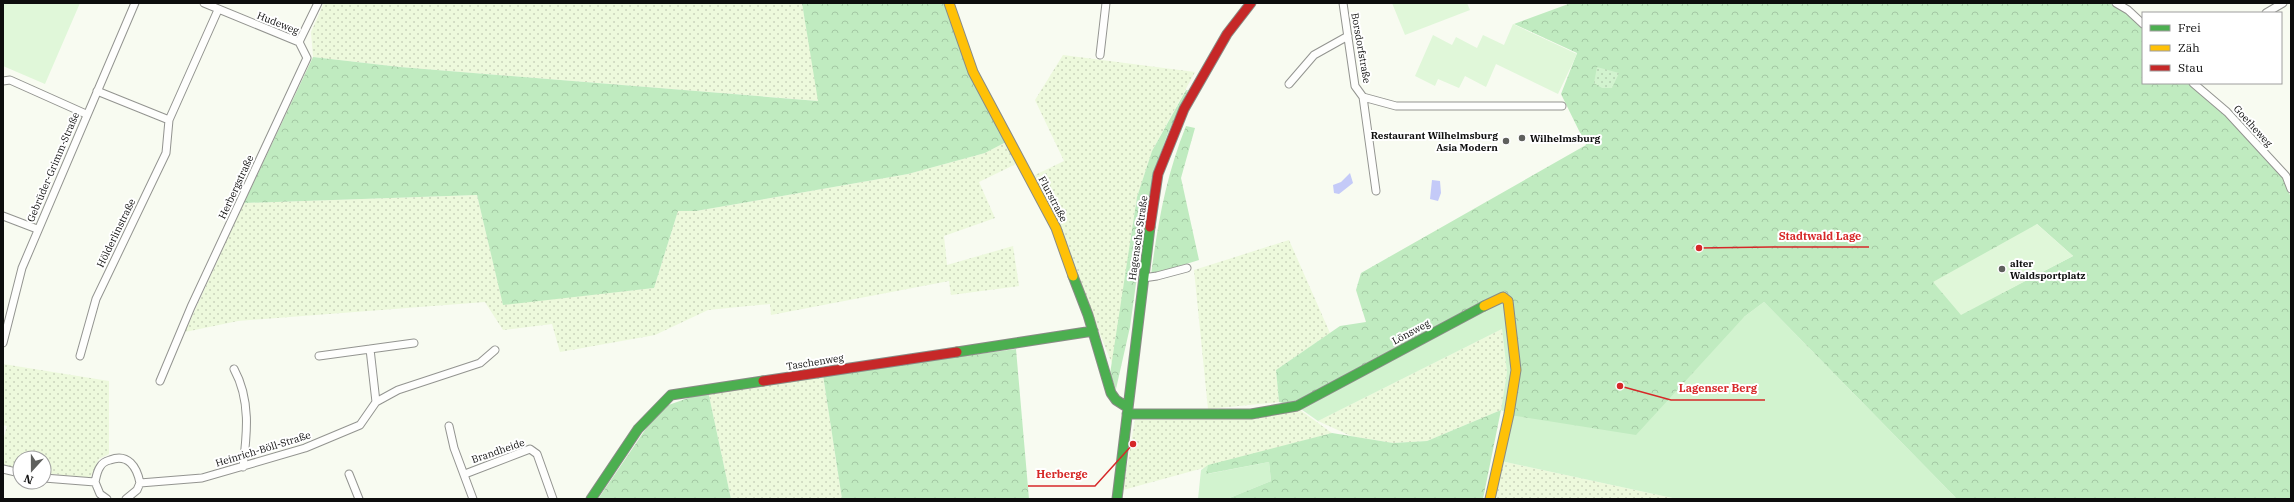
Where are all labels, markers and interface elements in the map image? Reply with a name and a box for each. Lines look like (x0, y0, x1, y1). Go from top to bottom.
street label: Hudeweg (255, 9, 301, 37)
street label: Borsdorfstraße (1348, 12, 1374, 84)
legend (2142, 12, 2282, 84)
text: Frei (2178, 20, 2201, 35)
text: Zäh (2178, 40, 2200, 55)
text: Stau (2178, 60, 2204, 75)
street label: Goetheweg (2231, 102, 2276, 150)
street label: Gebrüder-Grimm-Straße (24, 110, 82, 224)
place label: Restaurant Wilhelmsburg Asia Modern (1371, 129, 1498, 154)
place label: Wilhelmsburg (1530, 132, 1601, 145)
marker: Wilhelmsburg (1517, 133, 1527, 143)
marker: Restaurant Wilhelmsburg Asia Modern (1501, 136, 1511, 146)
street label: Herbergstraße (216, 153, 256, 221)
street label: Flurstraße (1036, 174, 1070, 224)
street label: Hagensche Straße (1126, 195, 1150, 281)
street label: Hölderlinstraße (94, 196, 138, 270)
callout: Stadtwald Lage (1771, 224, 1869, 247)
text: Stadtwald Lage (1779, 229, 1861, 243)
place label: alter Waldsportplatz (2010, 257, 2085, 282)
marker: alter Waldsportplatz (1997, 264, 2007, 274)
street label: Lönsweg (1390, 316, 1433, 347)
street label: Taschenweg (785, 351, 845, 373)
callout: Lagenser Berg (1671, 377, 1765, 400)
text: Lagenser Berg (1679, 381, 1758, 395)
street label: Heinrich-Böll-Straße (214, 428, 312, 470)
street label: Brandheide (470, 436, 526, 466)
north arrow (12, 450, 52, 490)
callout: Herberge (1028, 463, 1095, 486)
text: Herberge (1036, 467, 1088, 481)
text: N (22, 471, 35, 487)

